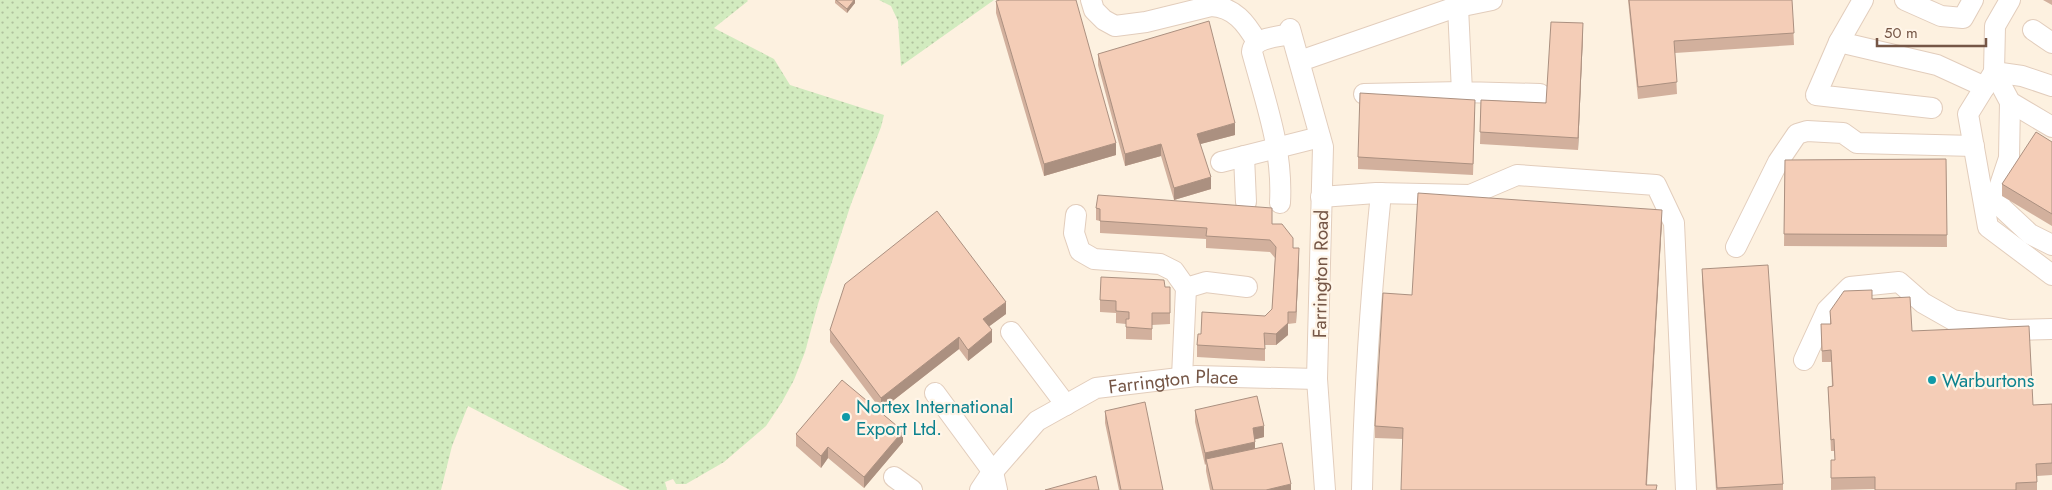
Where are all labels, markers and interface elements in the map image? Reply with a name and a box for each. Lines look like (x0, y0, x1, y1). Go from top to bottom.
scale bar (1877, 15, 1986, 47)
text: 50 m (1884, 22, 1918, 44)
street label: Farrington Road (1306, 210, 1335, 338)
street label: Farrington Place (1107, 363, 1239, 400)
place label: Warburtons (1942, 367, 2035, 394)
marker: Warburtons (1926, 374, 1938, 386)
place label: Nortex International Export Ltd. (856, 393, 1013, 442)
marker: Nortex International Export Ltd. (840, 411, 852, 423)

